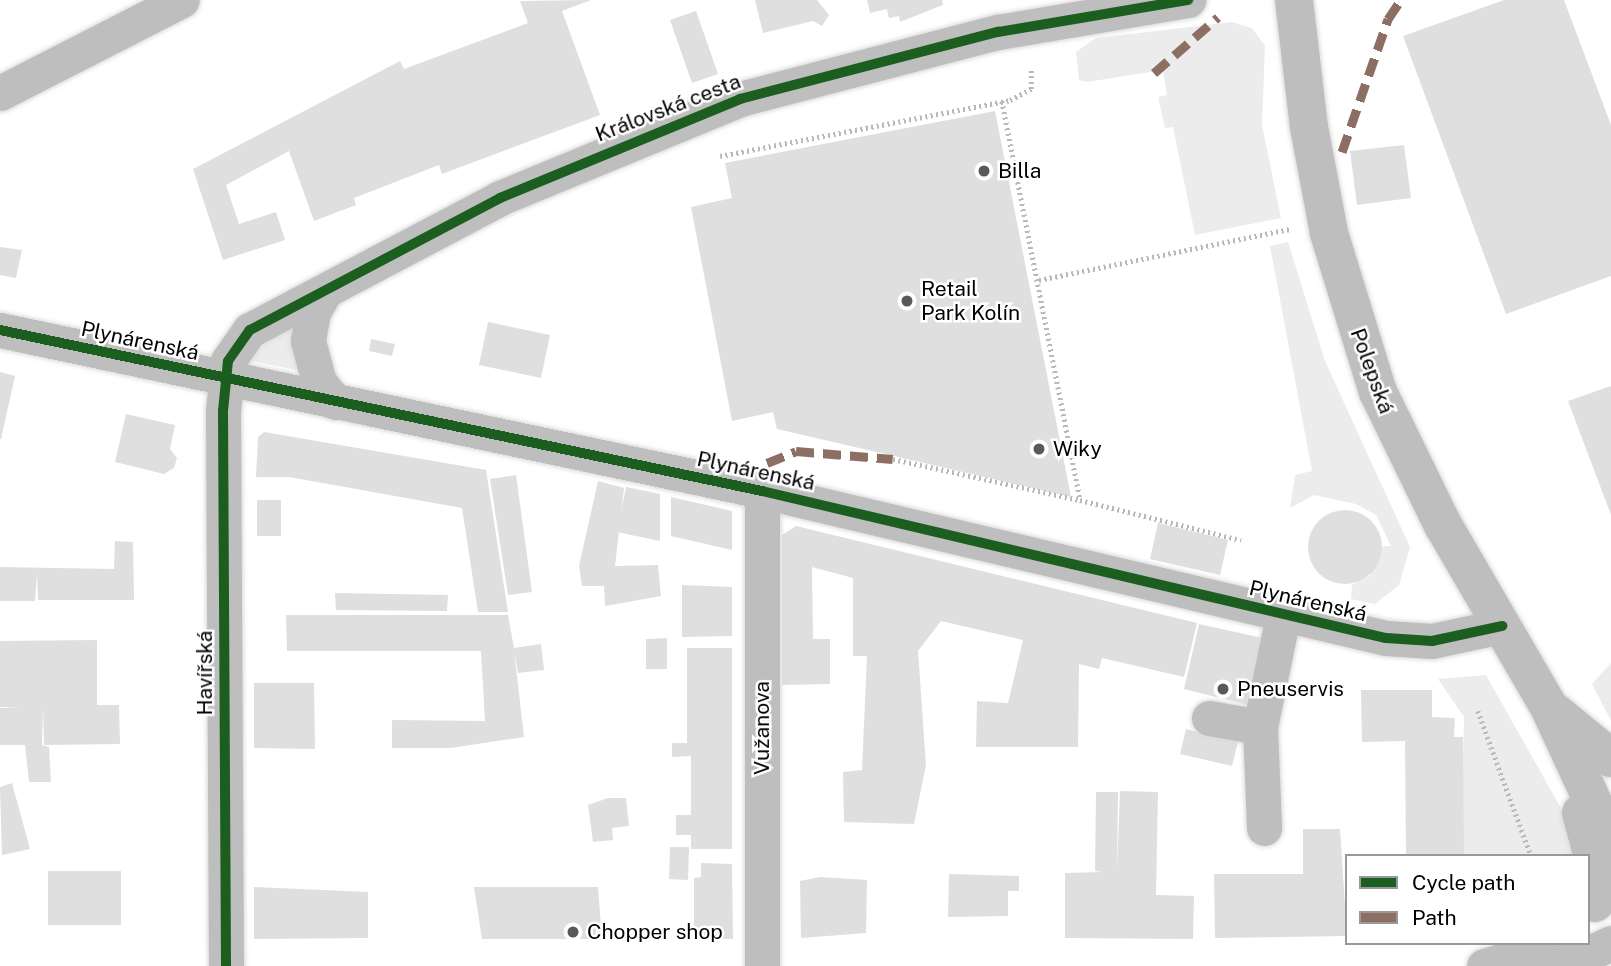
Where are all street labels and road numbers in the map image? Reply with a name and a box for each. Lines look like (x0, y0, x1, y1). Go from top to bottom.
street label: Královská cesta (592, 69, 744, 147)
street label: Plynárenská (79, 316, 201, 366)
street label: Polepská (1345, 325, 1399, 417)
street label: Plynárenská (695, 446, 817, 496)
street label: Plynárenská (1247, 575, 1369, 627)
street label: Havířská (192, 631, 218, 715)
street label: Vužanova (749, 681, 775, 775)

